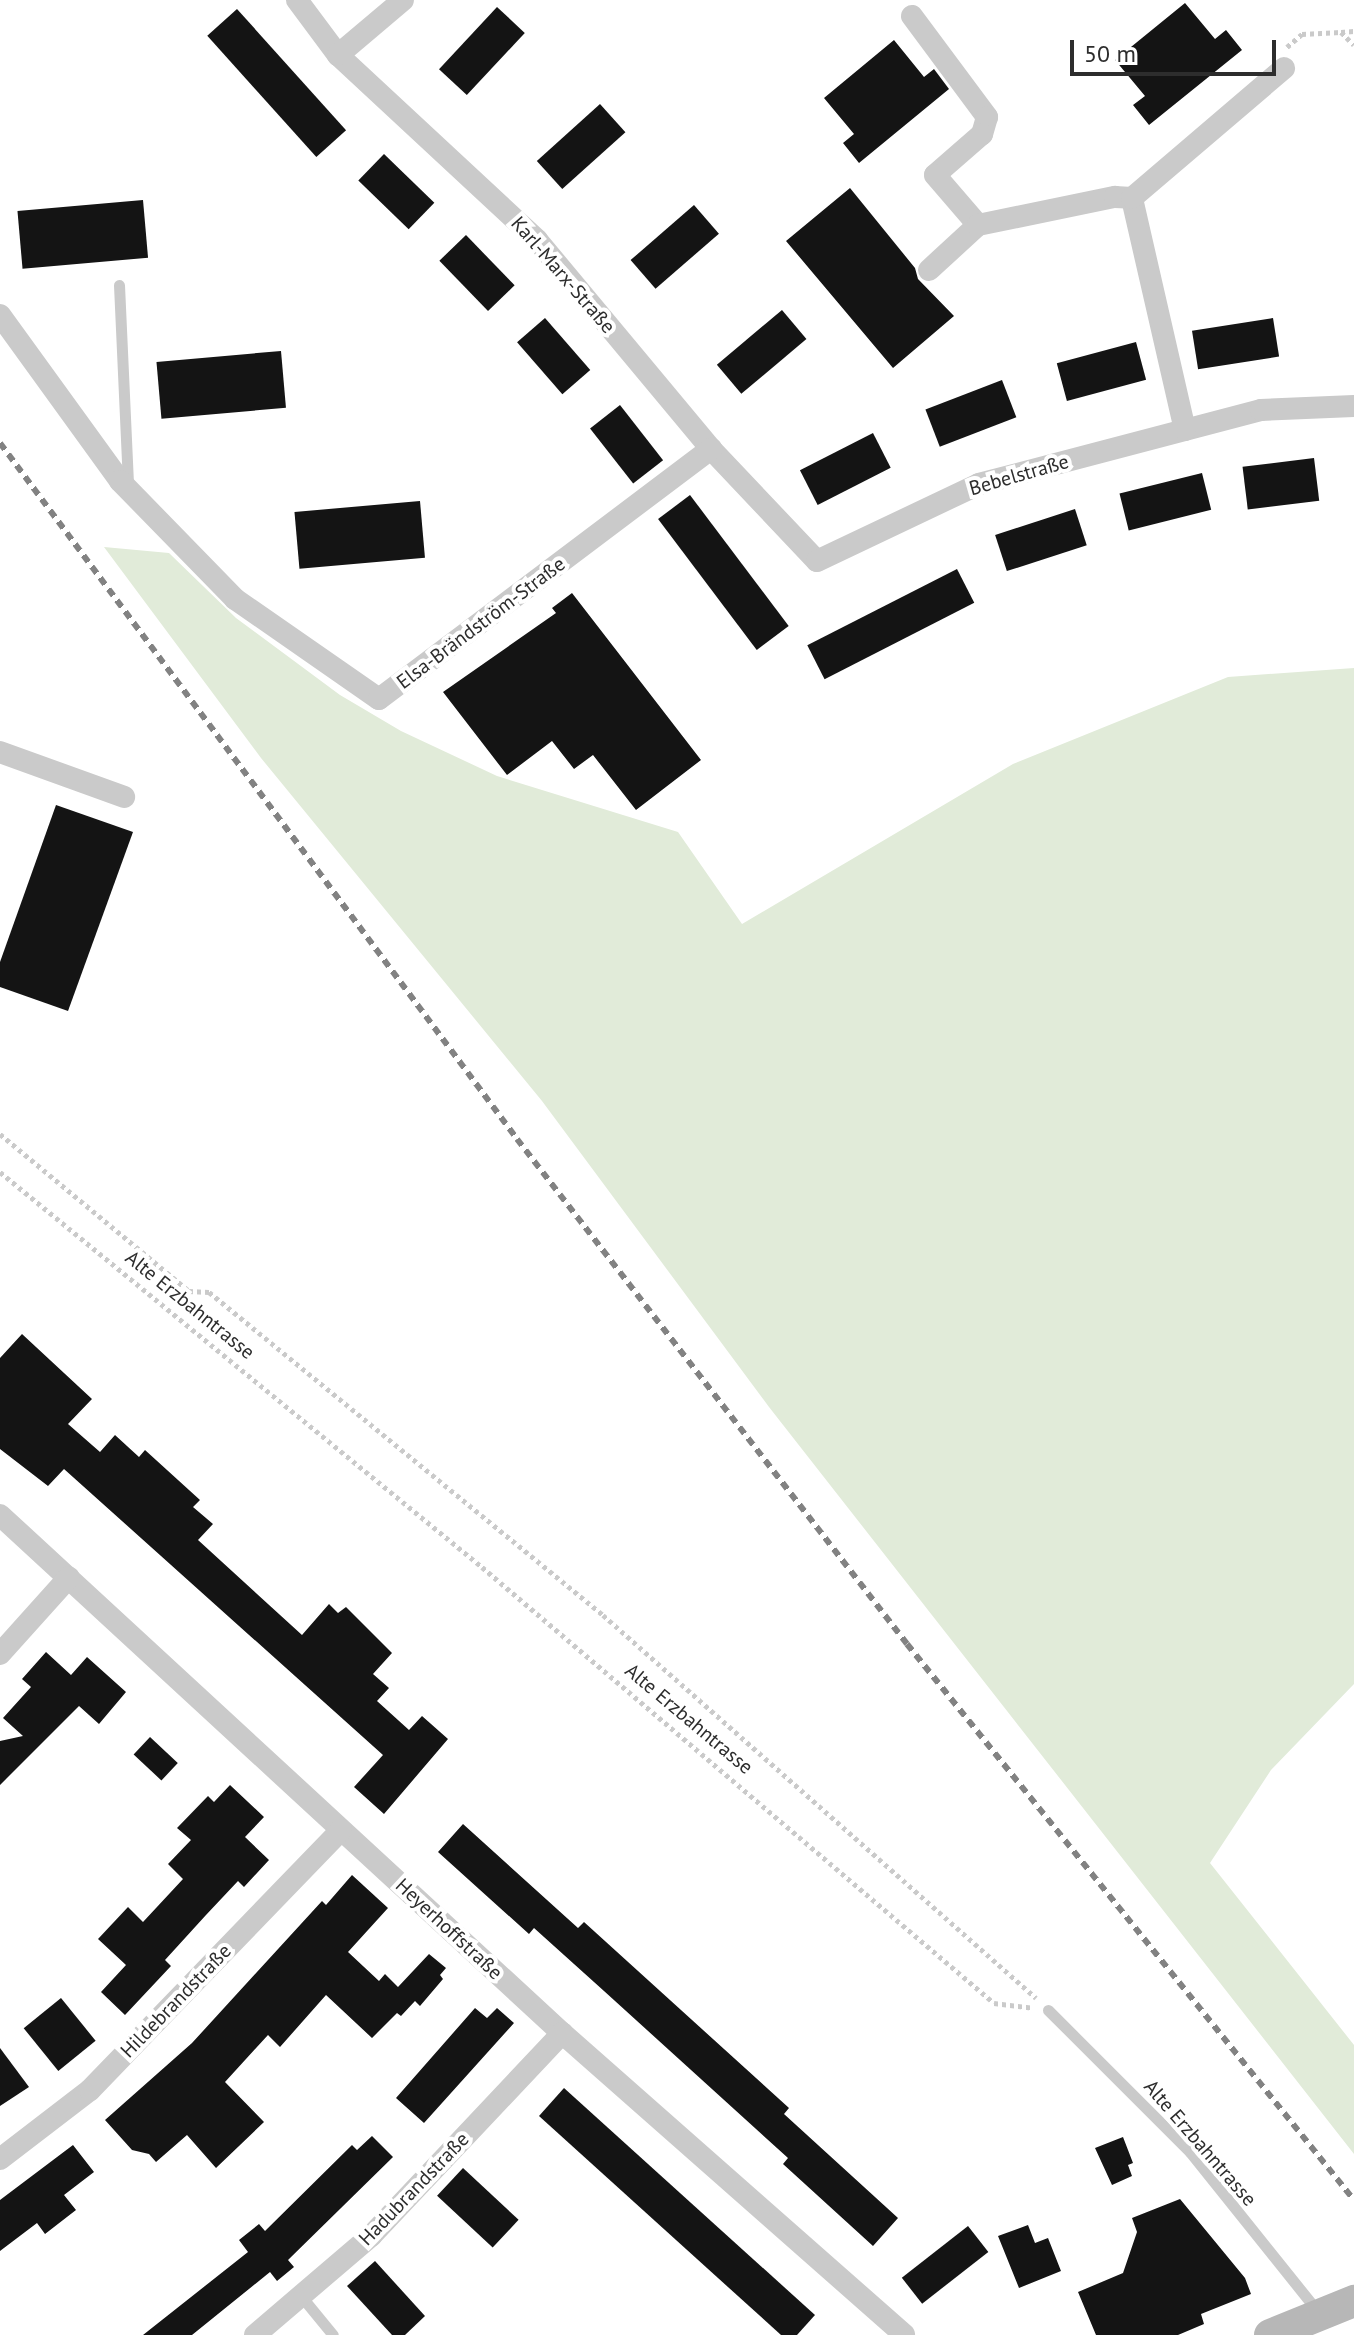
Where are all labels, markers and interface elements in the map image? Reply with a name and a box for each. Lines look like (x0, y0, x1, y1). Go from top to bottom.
scale bar (1074, 24, 1280, 74)
text: 50 m (1084, 38, 1136, 69)
street label: Karl-Marx-Straße (506, 212, 620, 338)
street label: Bebelstraße (966, 449, 1072, 501)
street label: Elsa-Brändström-Straße (392, 552, 570, 694)
street label: Alte Erzbahntrasse (121, 1246, 259, 1364)
street label: Alte Erzbahntrasse (620, 1659, 758, 1779)
street label: Heyerhoffstraße (391, 1873, 507, 1985)
street label: Hildebrandstraße (116, 1939, 236, 2063)
street label: Alte Erzbahntrasse (1139, 2075, 1261, 2211)
street label: Hadubrandstraße (354, 2127, 474, 2251)

